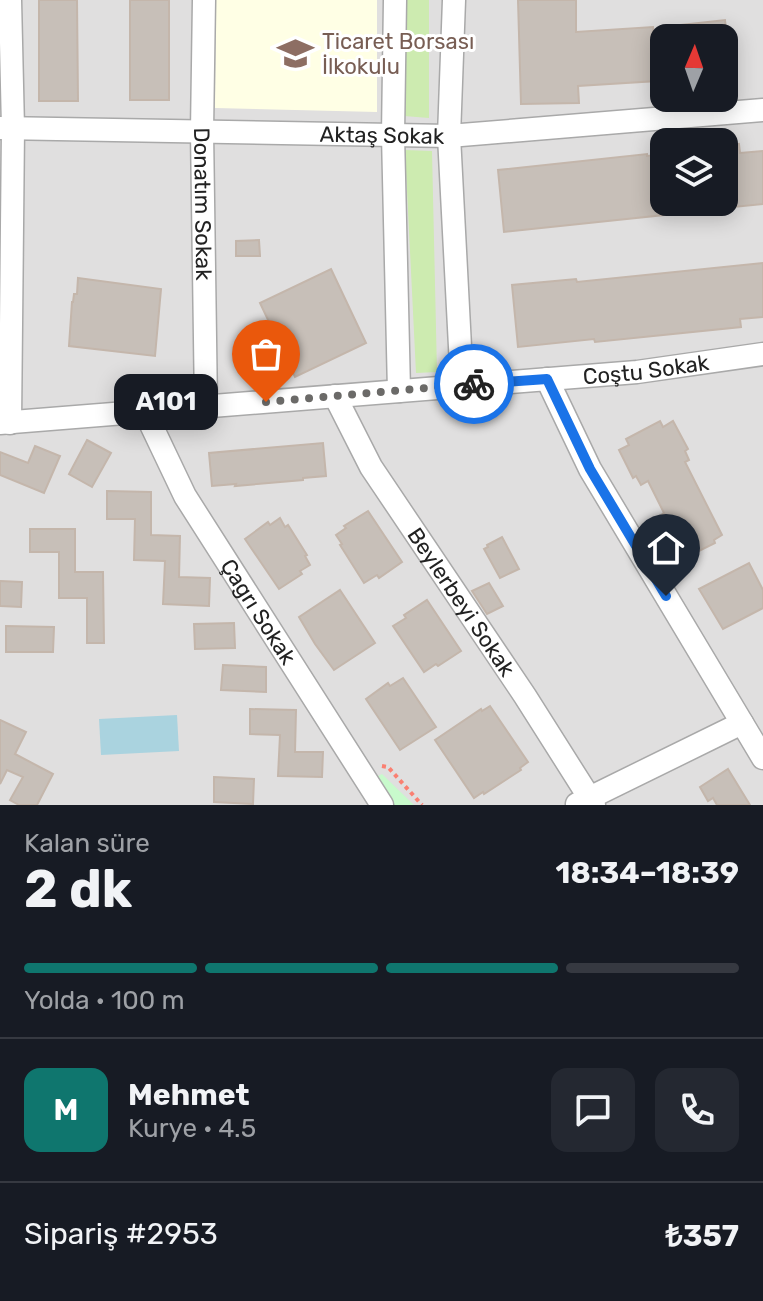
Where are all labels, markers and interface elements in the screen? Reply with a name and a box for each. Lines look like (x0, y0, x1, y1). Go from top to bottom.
north arrow (650, 24, 738, 112)
map controls (650, 24, 738, 216)
place label: Ticaret Borsası İlkokulu (322, 28, 474, 80)
school or university icon: Ticaret Borsası İlkokulu (277, 35, 315, 73)
street label: Aktaş Sokak (319, 120, 445, 149)
street label: Donatım Sokak (188, 127, 218, 281)
button: layers (650, 128, 738, 216)
pin (232, 320, 300, 402)
icon: bag (244, 332, 288, 376)
courier (434, 344, 514, 424)
street label: Coştu Sokak (582, 348, 711, 390)
icon: bike (452, 362, 496, 406)
callout: A101 (114, 374, 218, 430)
text: A101 (135, 386, 197, 417)
pin (632, 514, 700, 596)
street label: Beylerbeyi Sokak (402, 522, 522, 682)
icon: home (644, 526, 688, 570)
street label: Çagrı Sokak (215, 554, 303, 670)
text: Kalan süre (24, 828, 150, 859)
text: 18:34–18:39 (556, 855, 739, 891)
text: 2 dk (24, 858, 132, 920)
text: Yolda · 100 m (24, 985, 185, 1016)
button: chat (551, 1068, 635, 1152)
button: phone (655, 1068, 739, 1152)
text: Mehmet (128, 1077, 249, 1113)
text: M (54, 1092, 78, 1128)
text: Kurye · 4.5 (128, 1113, 256, 1144)
text: Sipariş #2953 (24, 1216, 218, 1252)
text: ₺357 (666, 1218, 739, 1254)

